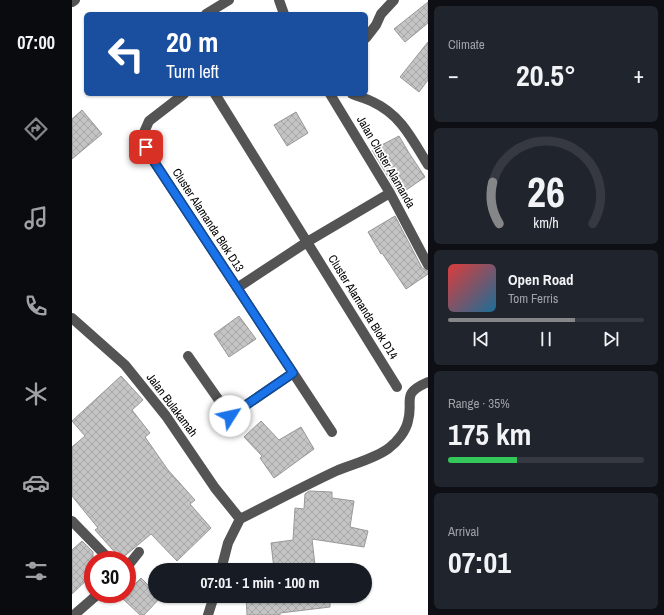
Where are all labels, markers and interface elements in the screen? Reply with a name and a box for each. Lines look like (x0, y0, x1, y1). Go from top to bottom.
text: 20 m (166, 23, 218, 61)
icon: left (100, 28, 152, 80)
text: 07:00 (17, 30, 55, 55)
text: Climate (448, 36, 485, 53)
text: 20.5° (516, 55, 576, 95)
text: Turn left (166, 59, 219, 84)
text: − (448, 60, 459, 90)
text: + (633, 60, 644, 90)
street label: Jalan Cluster Alamanda (353, 113, 419, 211)
icon: directions (22, 115, 50, 143)
pin (129, 130, 163, 164)
icon: arrive (135, 136, 157, 158)
text: 26 (527, 163, 565, 219)
street label: Cluster Alamanda Blok D13 (169, 165, 247, 275)
icon: music (22, 204, 50, 232)
text: km/h (533, 212, 559, 231)
street label: Cluster Alamanda Blok D14 (324, 252, 402, 363)
text: Open Road (508, 269, 574, 290)
text: Tom Ferris (508, 290, 558, 307)
icon: phone (22, 292, 50, 320)
icon: previous (470, 328, 492, 350)
icon: pause (535, 328, 557, 350)
icon: next (600, 328, 622, 350)
street label: Jalan Bulakamah (143, 370, 201, 440)
icon: climate (22, 380, 50, 408)
position arrow (209, 395, 251, 437)
text: Range · 35% (448, 395, 510, 412)
text: 175 km (448, 414, 531, 454)
icon: car (22, 469, 50, 497)
text: Arrival (448, 523, 479, 540)
text: 07:01 (448, 542, 511, 582)
speed limit sign: 30 (84, 551, 136, 603)
icon: filters (22, 557, 50, 585)
text: 07:01 · 1 min · 100 m (201, 572, 319, 593)

